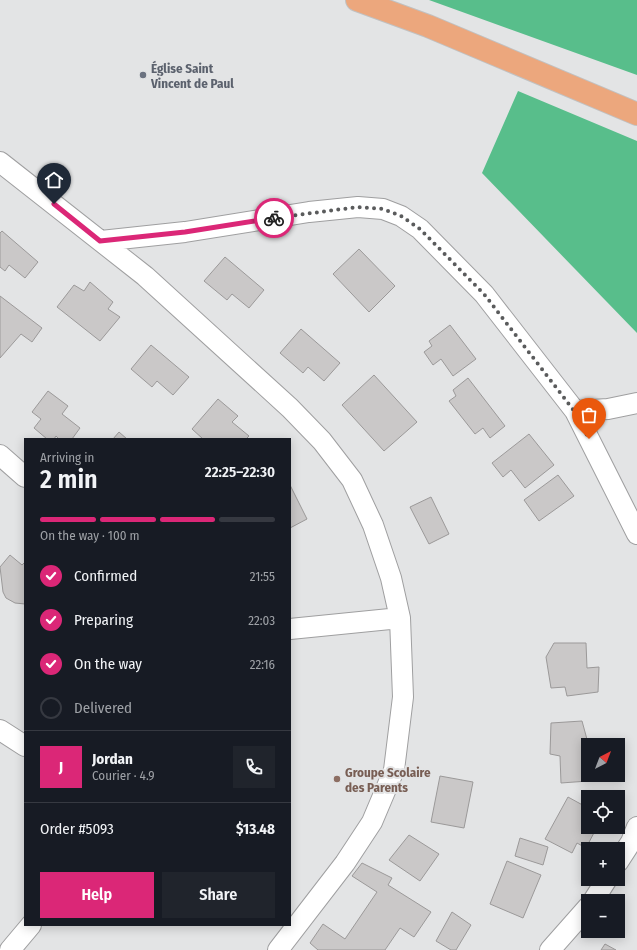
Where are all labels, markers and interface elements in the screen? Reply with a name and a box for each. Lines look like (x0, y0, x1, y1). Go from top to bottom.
place label: Église Saint Vincent de Paul (150, 60, 234, 91)
marker: Église Saint Vincent de Paul (138, 70, 148, 80)
pin (37, 163, 71, 204)
icon: home (43, 169, 65, 191)
courier (254, 198, 294, 238)
icon: bike (263, 207, 285, 229)
pin (572, 398, 606, 439)
icon: bag (578, 404, 600, 426)
text: Arriving in (40, 450, 94, 465)
text: 22:25–22:30 (205, 463, 275, 481)
text: 2 min (40, 464, 98, 495)
text: On the way · 100 m (40, 528, 140, 543)
icon: check (40, 565, 62, 587)
text: Confirmed (74, 567, 137, 585)
text: 21:55 (250, 569, 275, 584)
icon: check (40, 609, 62, 631)
text: Preparing (74, 611, 133, 629)
text: 22:03 (248, 613, 275, 628)
icon: check (40, 653, 62, 675)
text: On the way (74, 655, 142, 673)
text: 22:16 (250, 657, 275, 672)
text: Delivered (74, 699, 132, 717)
north arrow (581, 738, 625, 782)
map controls (581, 738, 625, 938)
button: phone (233, 746, 275, 788)
text: Jordan (92, 750, 133, 768)
text: J (59, 758, 63, 776)
place label: Groupe Scolaire des Parents (345, 765, 431, 795)
text: Courier · 4.9 (92, 768, 155, 783)
marker: Groupe Scolaire des Parents (332, 774, 342, 784)
button: locate (581, 790, 625, 834)
text: Order #5093 (40, 820, 114, 838)
text: $13.48 (236, 820, 275, 838)
button: + (581, 842, 625, 886)
button: Help (40, 872, 154, 918)
button: Share (162, 872, 275, 918)
button: − (581, 894, 625, 938)

